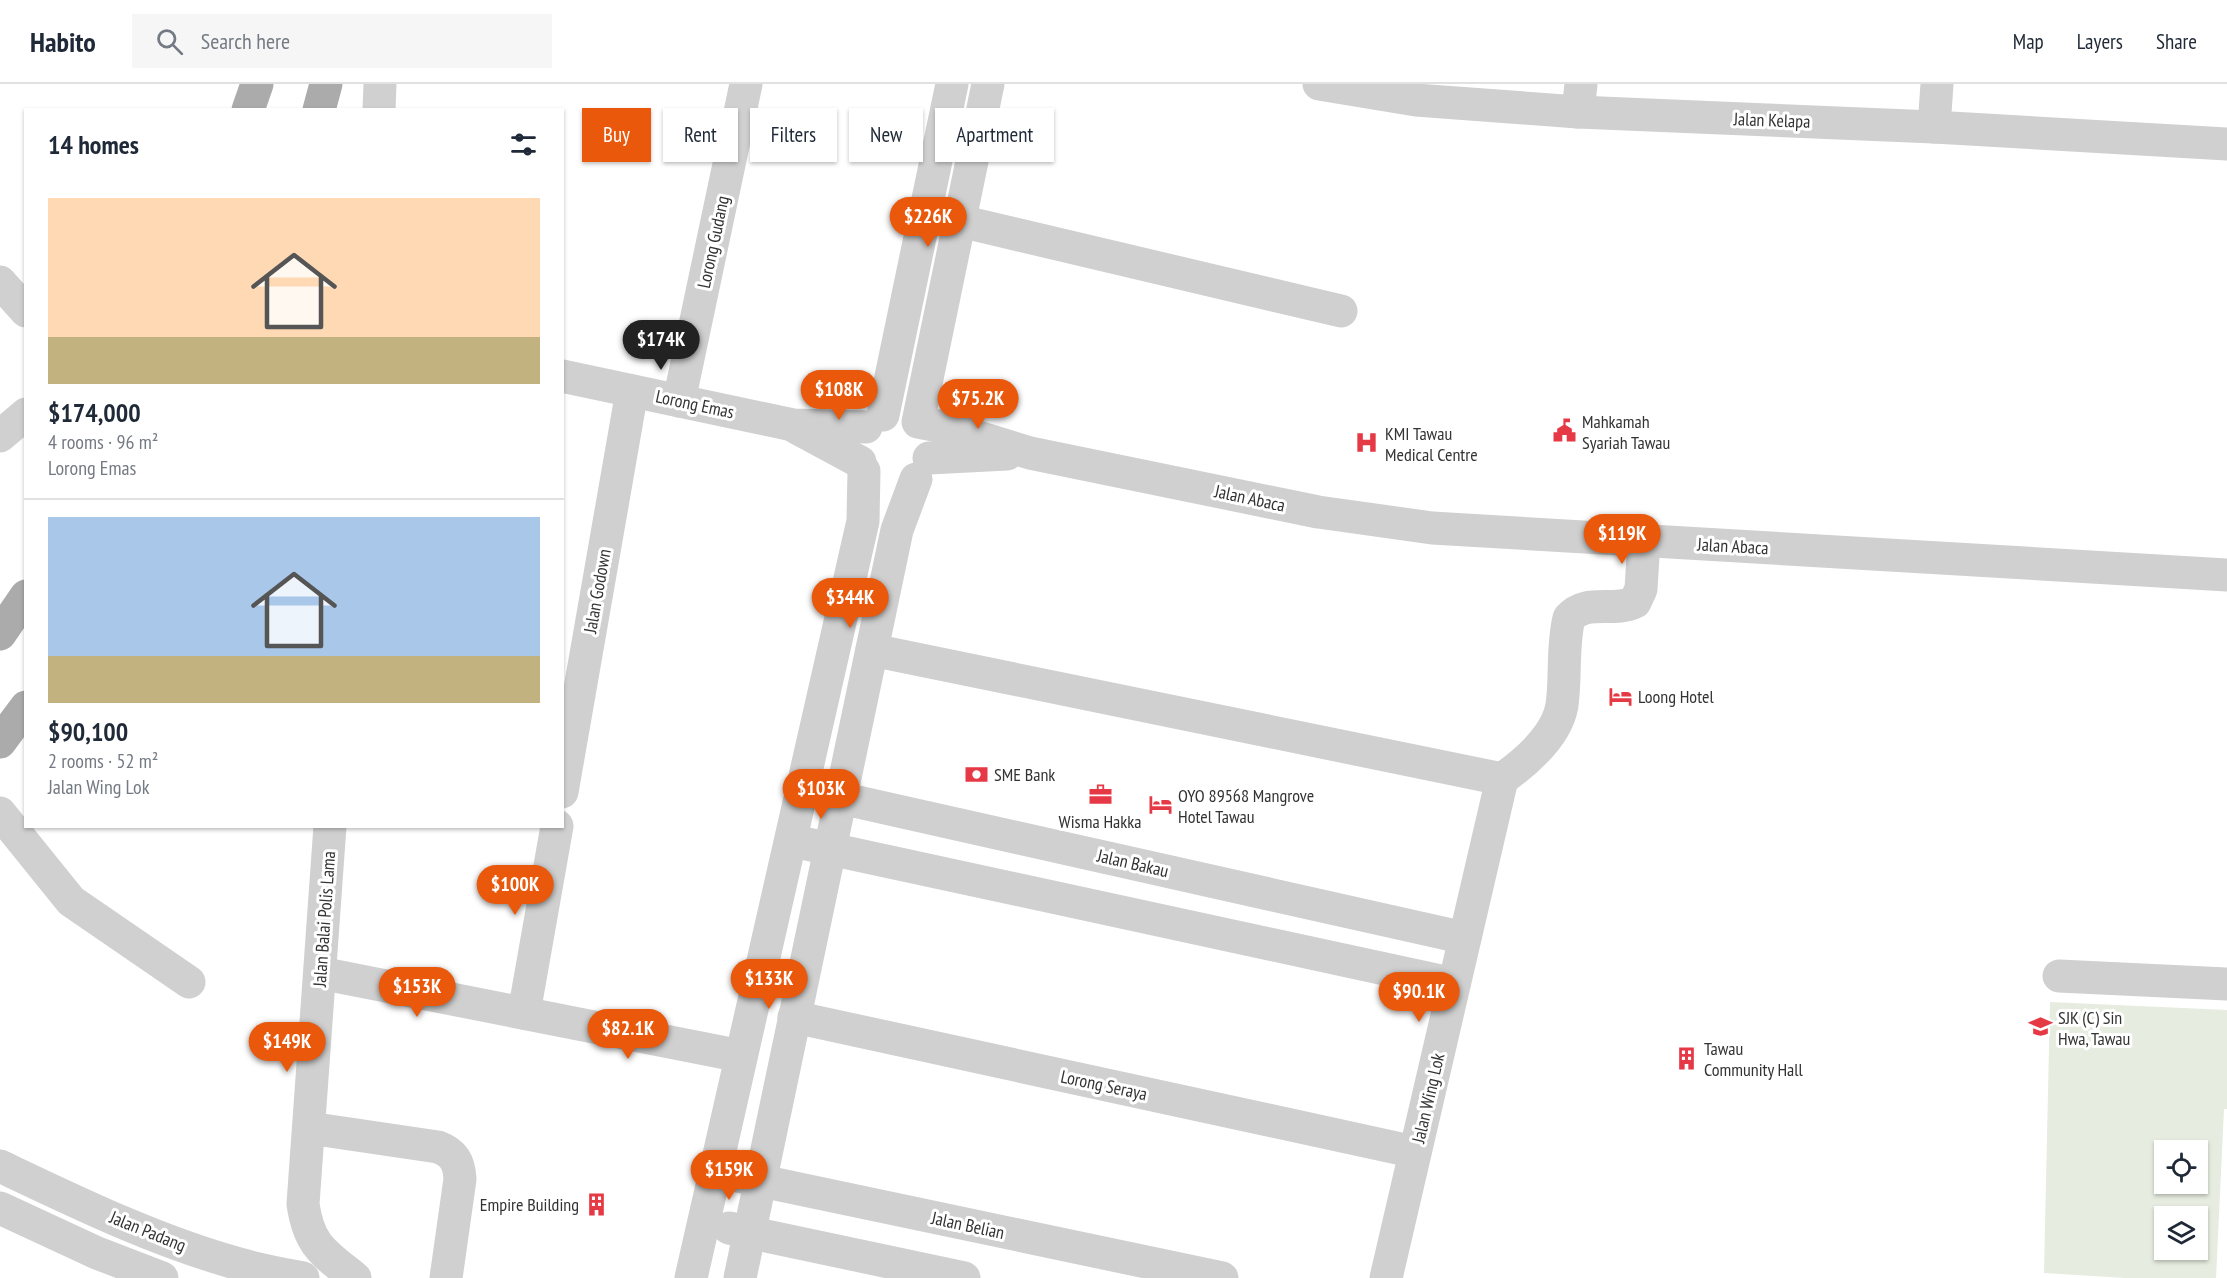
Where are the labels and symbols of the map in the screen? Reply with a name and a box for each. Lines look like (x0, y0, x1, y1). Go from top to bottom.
street label: Jalan Kelapa (1732, 107, 1811, 133)
street label: Lorong Gudang (692, 194, 734, 290)
pin: $226K (886, 197, 970, 248)
pin: $174K (619, 320, 703, 371)
pin: $108K (797, 370, 881, 421)
pin: $75.2K (929, 379, 1027, 430)
street label: Lorong Emas (654, 384, 736, 424)
place label: Mahkamah Syariah Tawau (1582, 410, 1670, 454)
public building icon: Mahkamah Syariah Tawau (1551, 418, 1577, 444)
place label: KMI Tawau Medical Centre (1385, 422, 1478, 466)
hospital icon: KMI Tawau Medical Centre (1354, 430, 1380, 456)
street label: Jalan Abaca (1212, 479, 1287, 517)
pin: $119K (1580, 514, 1664, 565)
street label: Jalan Abaca (1696, 533, 1769, 559)
street label: Jalan Godown (578, 547, 616, 636)
pin: $344K (808, 578, 892, 629)
hotel icon: Loong Hotel (1607, 683, 1633, 709)
place label: Loong Hotel (1638, 685, 1714, 708)
bank icon: SME Bank (963, 761, 989, 787)
place label: SME Bank (994, 763, 1055, 786)
pin: $103K (779, 769, 863, 820)
office icon: Wisma Hakka (1087, 782, 1113, 808)
place label: OYO 89568 Mangrove Hotel Tawau (1178, 784, 1314, 828)
hotel icon: OYO 89568 Mangrove Hotel Tawau (1147, 792, 1173, 818)
place label: Wisma Hakka (1059, 810, 1141, 833)
street label: Jalan Bakau (1094, 843, 1171, 882)
street label: Jalan Balai Polis Lama (308, 850, 340, 989)
pin: $100K (473, 865, 557, 916)
pin: $133K (727, 959, 811, 1010)
pin: $153K (375, 967, 459, 1018)
pin: $90.1K (1370, 972, 1468, 1023)
place label: SJK (C) Sin Hwa, Tawau (2058, 1006, 2130, 1050)
pin: $82.1K (579, 1009, 677, 1060)
school or university icon: SJK (C) Sin Hwa, Tawau (2027, 1014, 2053, 1040)
pin: $149K (245, 1022, 329, 1073)
place label: Tawau Community Hall (1704, 1037, 1804, 1081)
building icon: Tawau Community Hall (1673, 1045, 1699, 1071)
street label: Jalan Wing Lok (1406, 1051, 1449, 1146)
street label: Lorong Seraya (1059, 1065, 1149, 1105)
pin: $159K (687, 1150, 771, 1201)
building icon: Empire Building (584, 1191, 610, 1217)
place label: Empire Building (480, 1193, 579, 1216)
street label: Jalan Padang (106, 1205, 189, 1257)
street label: Jalan Belian (929, 1206, 1006, 1244)

